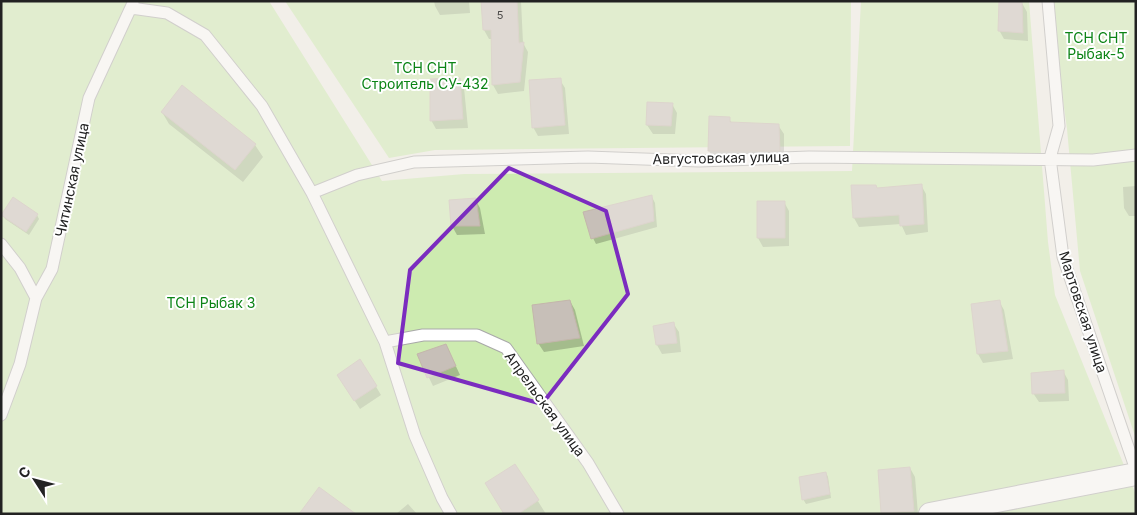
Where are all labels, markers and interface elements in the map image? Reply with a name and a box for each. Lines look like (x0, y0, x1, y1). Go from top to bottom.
house number: 5 (497, 8, 504, 22)
park label: ТСН СНТ Рыбак-5 (1065, 29, 1127, 62)
park label: ТСН СНТ Строитель СУ-432 (361, 59, 489, 92)
street label: Читинская улица (51, 121, 92, 239)
street label: Августовская улица (652, 148, 790, 167)
street label: Мартовская улица (1056, 249, 1111, 375)
park label: ТСН Рыбак 3 (167, 294, 255, 311)
street label: Апрельская улица (502, 348, 589, 459)
north arrow (10, 455, 60, 505)
text: С (14, 463, 34, 481)

